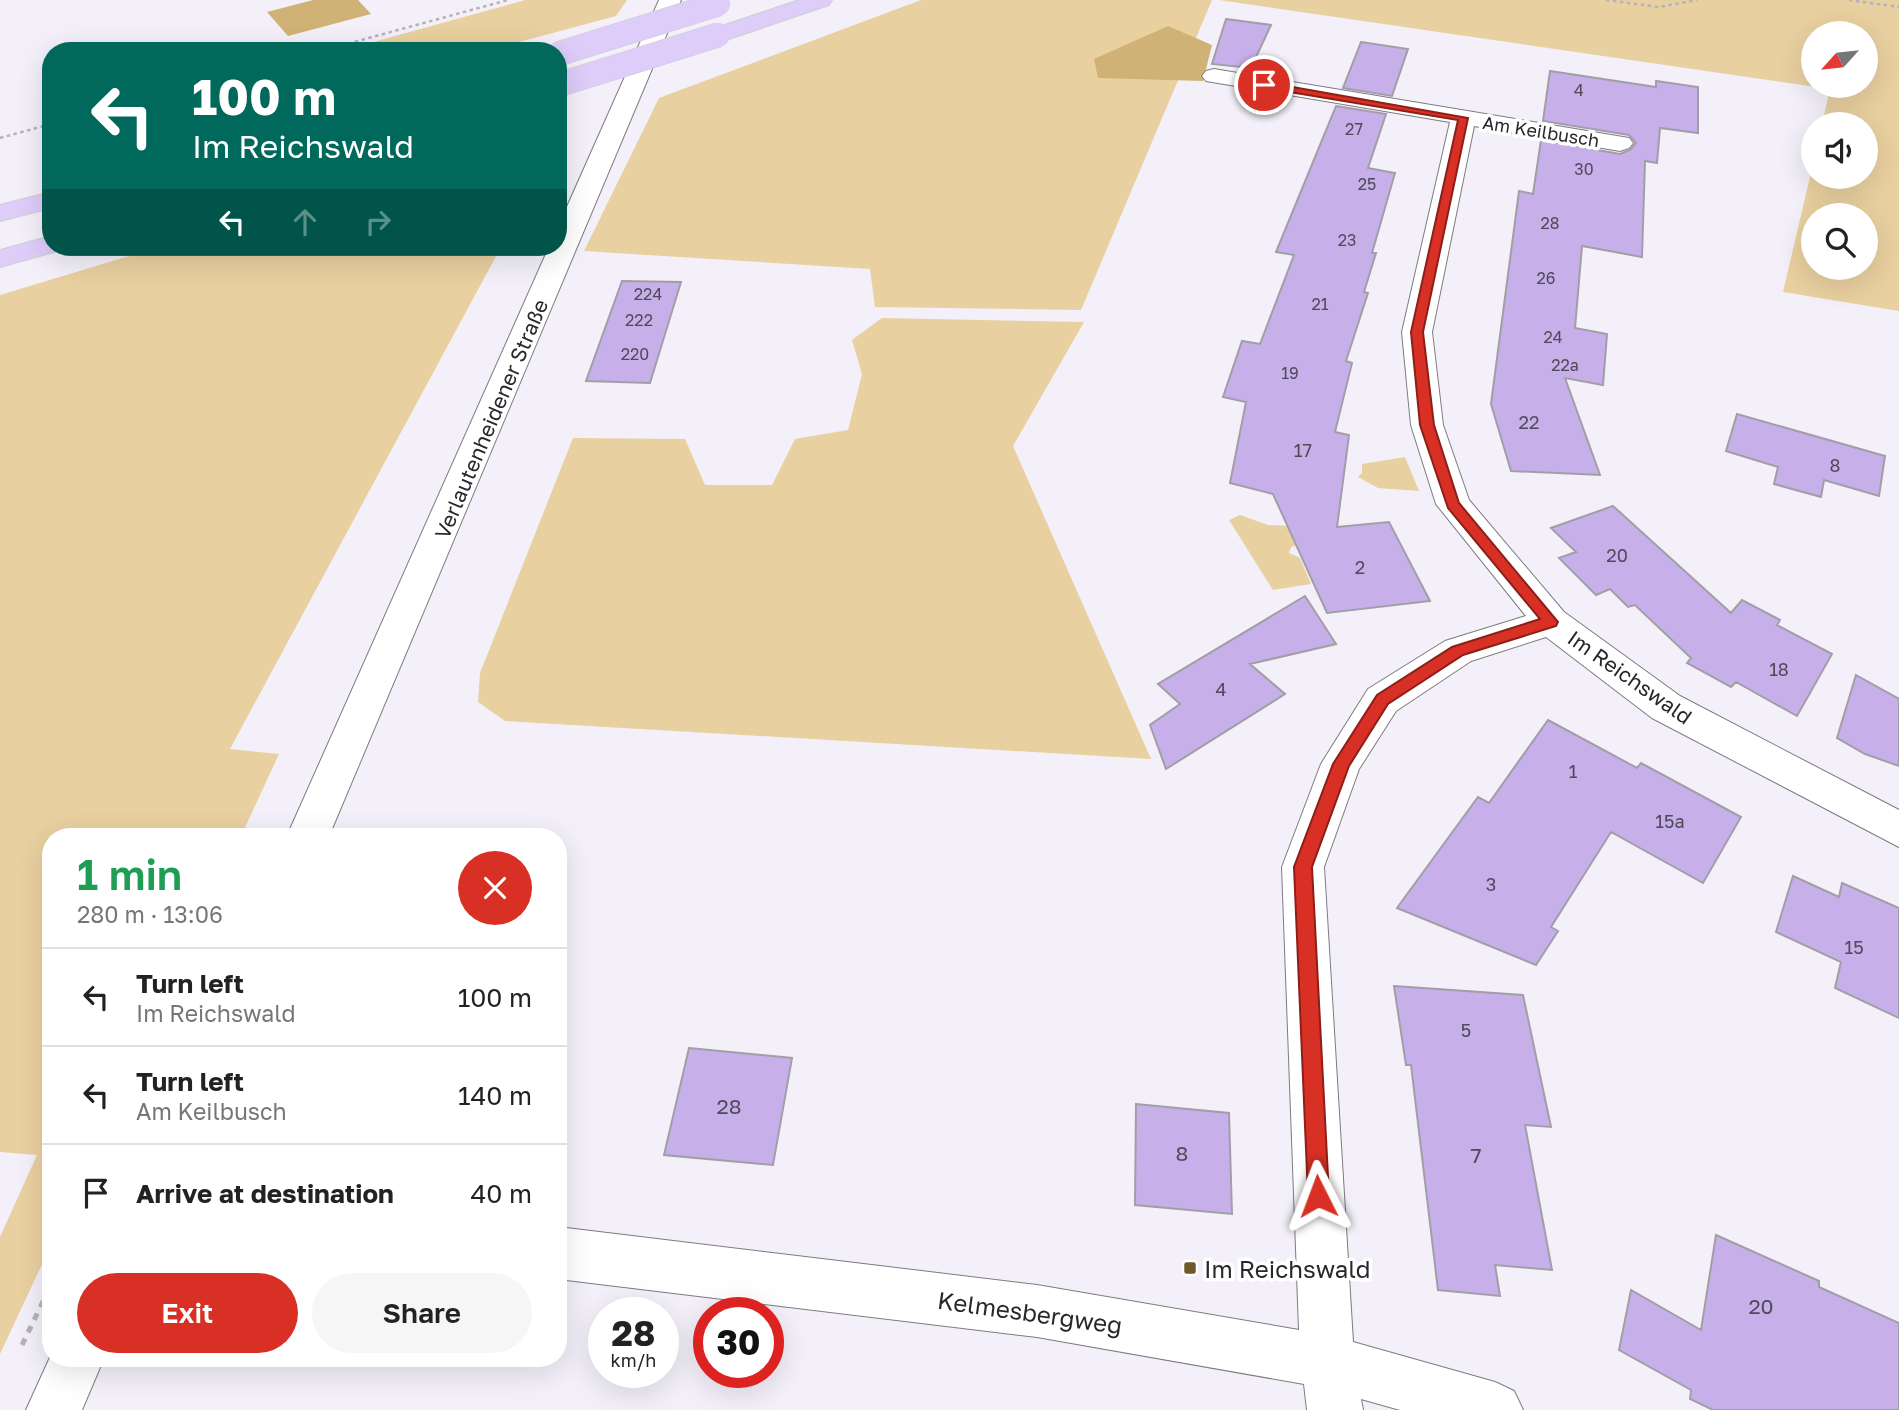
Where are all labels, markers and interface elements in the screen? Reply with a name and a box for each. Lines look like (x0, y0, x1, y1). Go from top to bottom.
north arrow (1801, 21, 1878, 98)
map controls (1801, 21, 1878, 280)
pin (1234, 55, 1294, 115)
icon: arrive (1245, 66, 1283, 104)
text: 100 m (192, 67, 336, 126)
icon: left (77, 70, 168, 161)
house number: 4 (1574, 80, 1584, 100)
street label: Am Keilbusch (1481, 111, 1601, 151)
button: sound (1801, 112, 1878, 189)
house number: 27 (1345, 119, 1363, 139)
text: Im Reichswald (192, 127, 414, 165)
house number: 30 (1574, 159, 1594, 179)
house number: 25 (1358, 174, 1376, 194)
icon: left (213, 203, 251, 241)
icon: ahead (286, 203, 324, 241)
icon: right (359, 203, 397, 241)
button: search (1801, 203, 1878, 280)
house number: 28 (1540, 213, 1560, 233)
house number: 23 (1338, 230, 1356, 250)
house number: 26 (1537, 268, 1555, 288)
house number: 224 (634, 284, 662, 304)
house number: 21 (1311, 294, 1329, 314)
street label: Verlautenheidener Straße (429, 295, 553, 543)
house number: 222 (625, 310, 653, 330)
house number: 24 (1543, 327, 1563, 347)
house number: 220 (621, 344, 649, 364)
house number: 22a (1551, 355, 1579, 375)
house number: 19 (1281, 363, 1299, 383)
house number: 22 (1519, 411, 1539, 433)
house number: 17 (1294, 439, 1312, 461)
house number: 8 (1830, 454, 1840, 476)
house number: 20 (1606, 544, 1628, 566)
house number: 2 (1355, 556, 1365, 578)
street label: Im Reichswald (1563, 625, 1697, 729)
house number: 18 (1769, 658, 1789, 680)
house number: 4 (1216, 678, 1227, 700)
house number: 1 (1569, 760, 1578, 782)
house number: 15a (1655, 810, 1685, 832)
text: 1 min (77, 849, 182, 899)
button: close (458, 851, 532, 925)
house number: 3 (1486, 873, 1496, 895)
text: 280 m · 13:06 (77, 900, 223, 928)
house number: 15 (1844, 936, 1864, 958)
text: Turn left (136, 968, 244, 999)
icon: left (77, 978, 115, 1016)
text: 100 m (458, 982, 532, 1013)
text: Im Reichswald (136, 999, 296, 1027)
house number: 5 (1461, 1019, 1471, 1041)
text: Turn left (136, 1066, 244, 1097)
icon: left (77, 1076, 115, 1114)
text: 140 m (458, 1080, 532, 1111)
house number: 28 (717, 1093, 742, 1119)
text: Am Keilbusch (136, 1097, 287, 1125)
house number: 8 (1176, 1140, 1188, 1166)
house number: 7 (1470, 1142, 1482, 1168)
position arrow (1281, 1159, 1355, 1233)
icon: arrive (77, 1174, 115, 1212)
text: Arrive at destination (136, 1178, 394, 1209)
text: 40 m (471, 1178, 532, 1209)
place label: Im Reichswald (1204, 1254, 1371, 1283)
marker: Im Reichswald (1182, 1260, 1198, 1276)
button: Exit (77, 1273, 298, 1353)
button: Share (312, 1273, 532, 1353)
street label: Kelmesbergweg (936, 1285, 1124, 1339)
house number: 20 (1748, 1293, 1774, 1319)
speed limit sign: 30 (693, 1297, 784, 1388)
text: 28 (612, 1312, 655, 1354)
text: km/h (611, 1349, 656, 1371)

